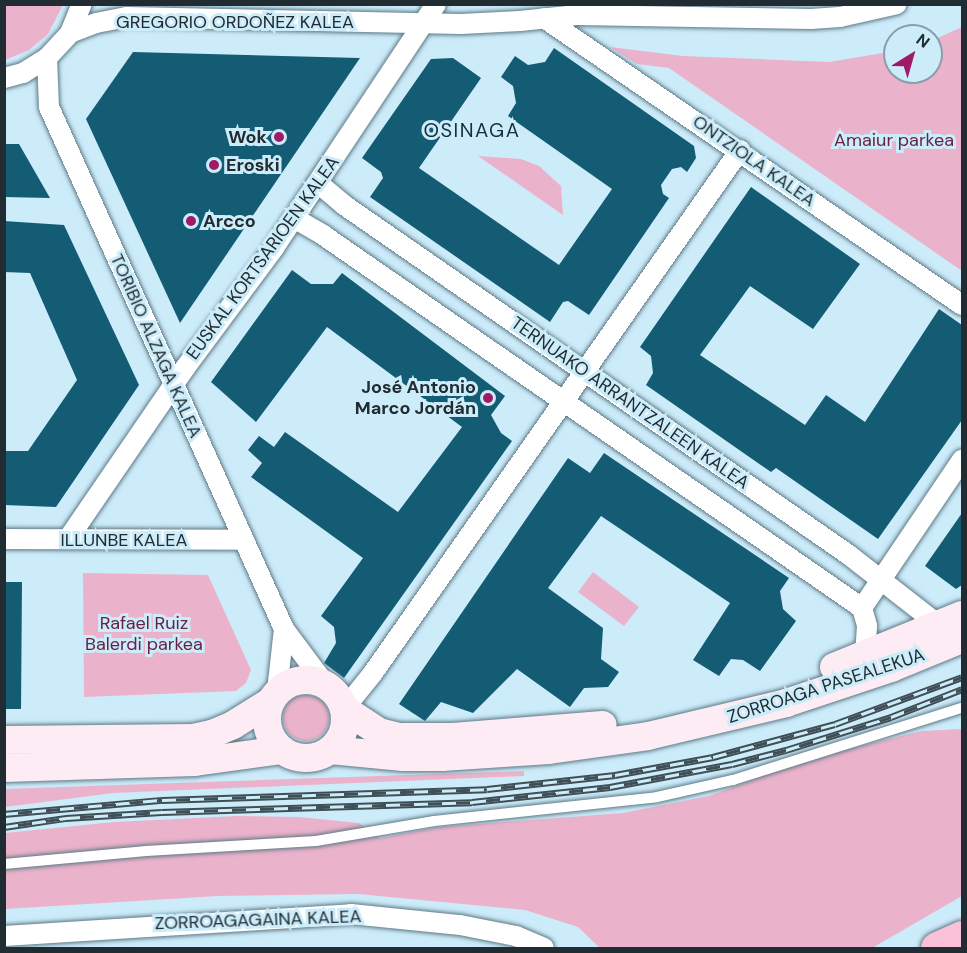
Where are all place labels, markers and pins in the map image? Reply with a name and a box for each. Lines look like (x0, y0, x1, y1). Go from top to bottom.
place label: Wok (228, 126, 267, 148)
marker: Wok (272, 130, 286, 144)
place label: Eroski (226, 154, 280, 176)
marker: Eroski (207, 158, 221, 172)
place label: Arcco (203, 210, 256, 232)
marker: Arcco (184, 214, 198, 228)
place label: José Antonio Marco Jordán (355, 377, 476, 420)
marker: José Antonio Marco Jordán (481, 391, 495, 405)

